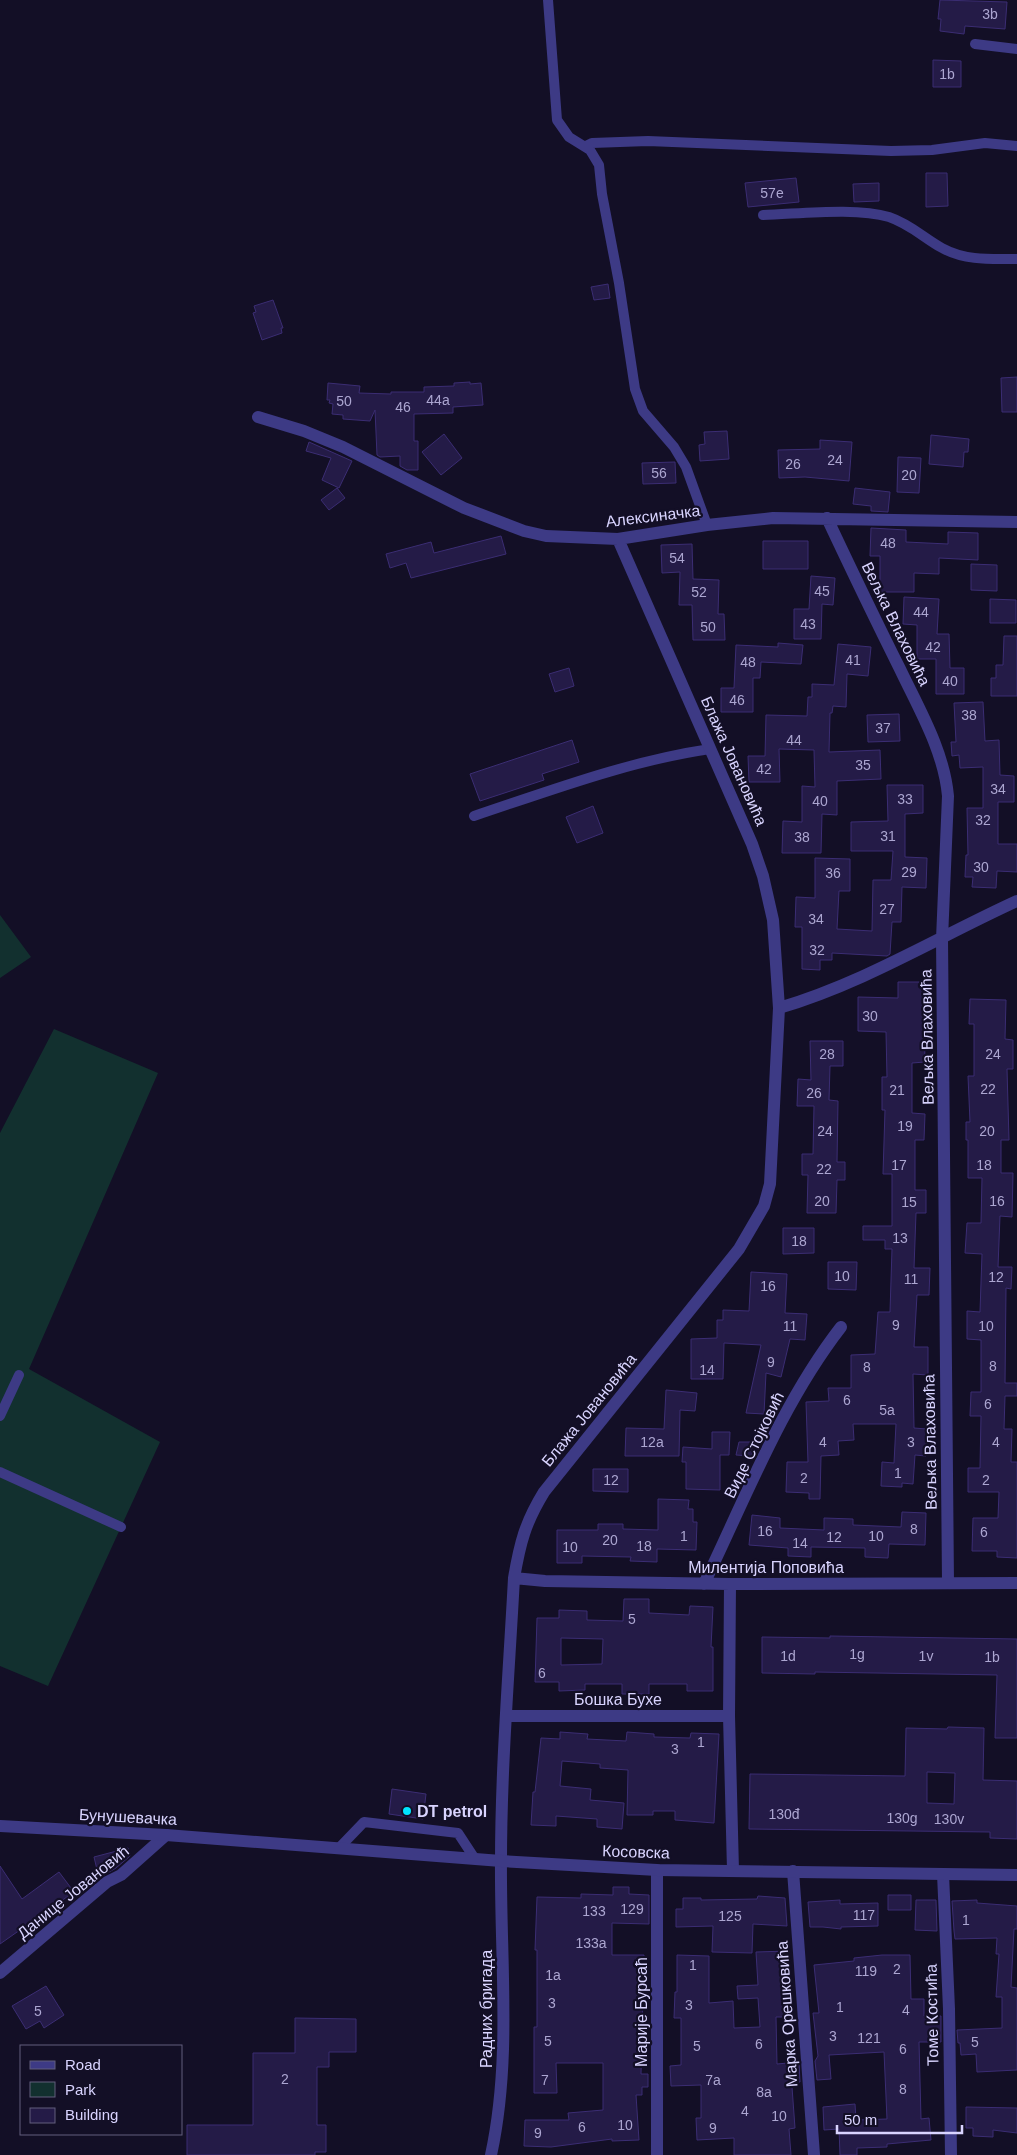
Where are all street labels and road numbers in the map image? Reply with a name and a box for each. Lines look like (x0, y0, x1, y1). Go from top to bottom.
street label: Алексиначка (605, 502, 701, 530)
street label: Вељка Влаховића (859, 559, 933, 689)
street label: Блажа Јовановића (698, 694, 770, 828)
street label: Вељка Влаховића (917, 969, 937, 1105)
street label: Блажа Јовановића (538, 1350, 640, 1470)
street label: Вељка Влаховића (920, 1374, 940, 1510)
street label: Виде Стојковић (721, 1389, 787, 1501)
street label: Милентија Поповића (688, 1559, 844, 1576)
street label: Бошка Бухе (574, 1691, 662, 1708)
street label: Бунушевачка (79, 1806, 178, 1828)
street label: Данице Јовановић (14, 1842, 132, 1942)
street label: Косовска (602, 1842, 670, 1862)
street label: Марка Орешковића (773, 1940, 801, 2088)
street label: Радних бригада (478, 1950, 495, 2068)
street label: Марије Бурсаћ (633, 1957, 650, 2067)
street label: Томе Костића (923, 1964, 941, 2066)

